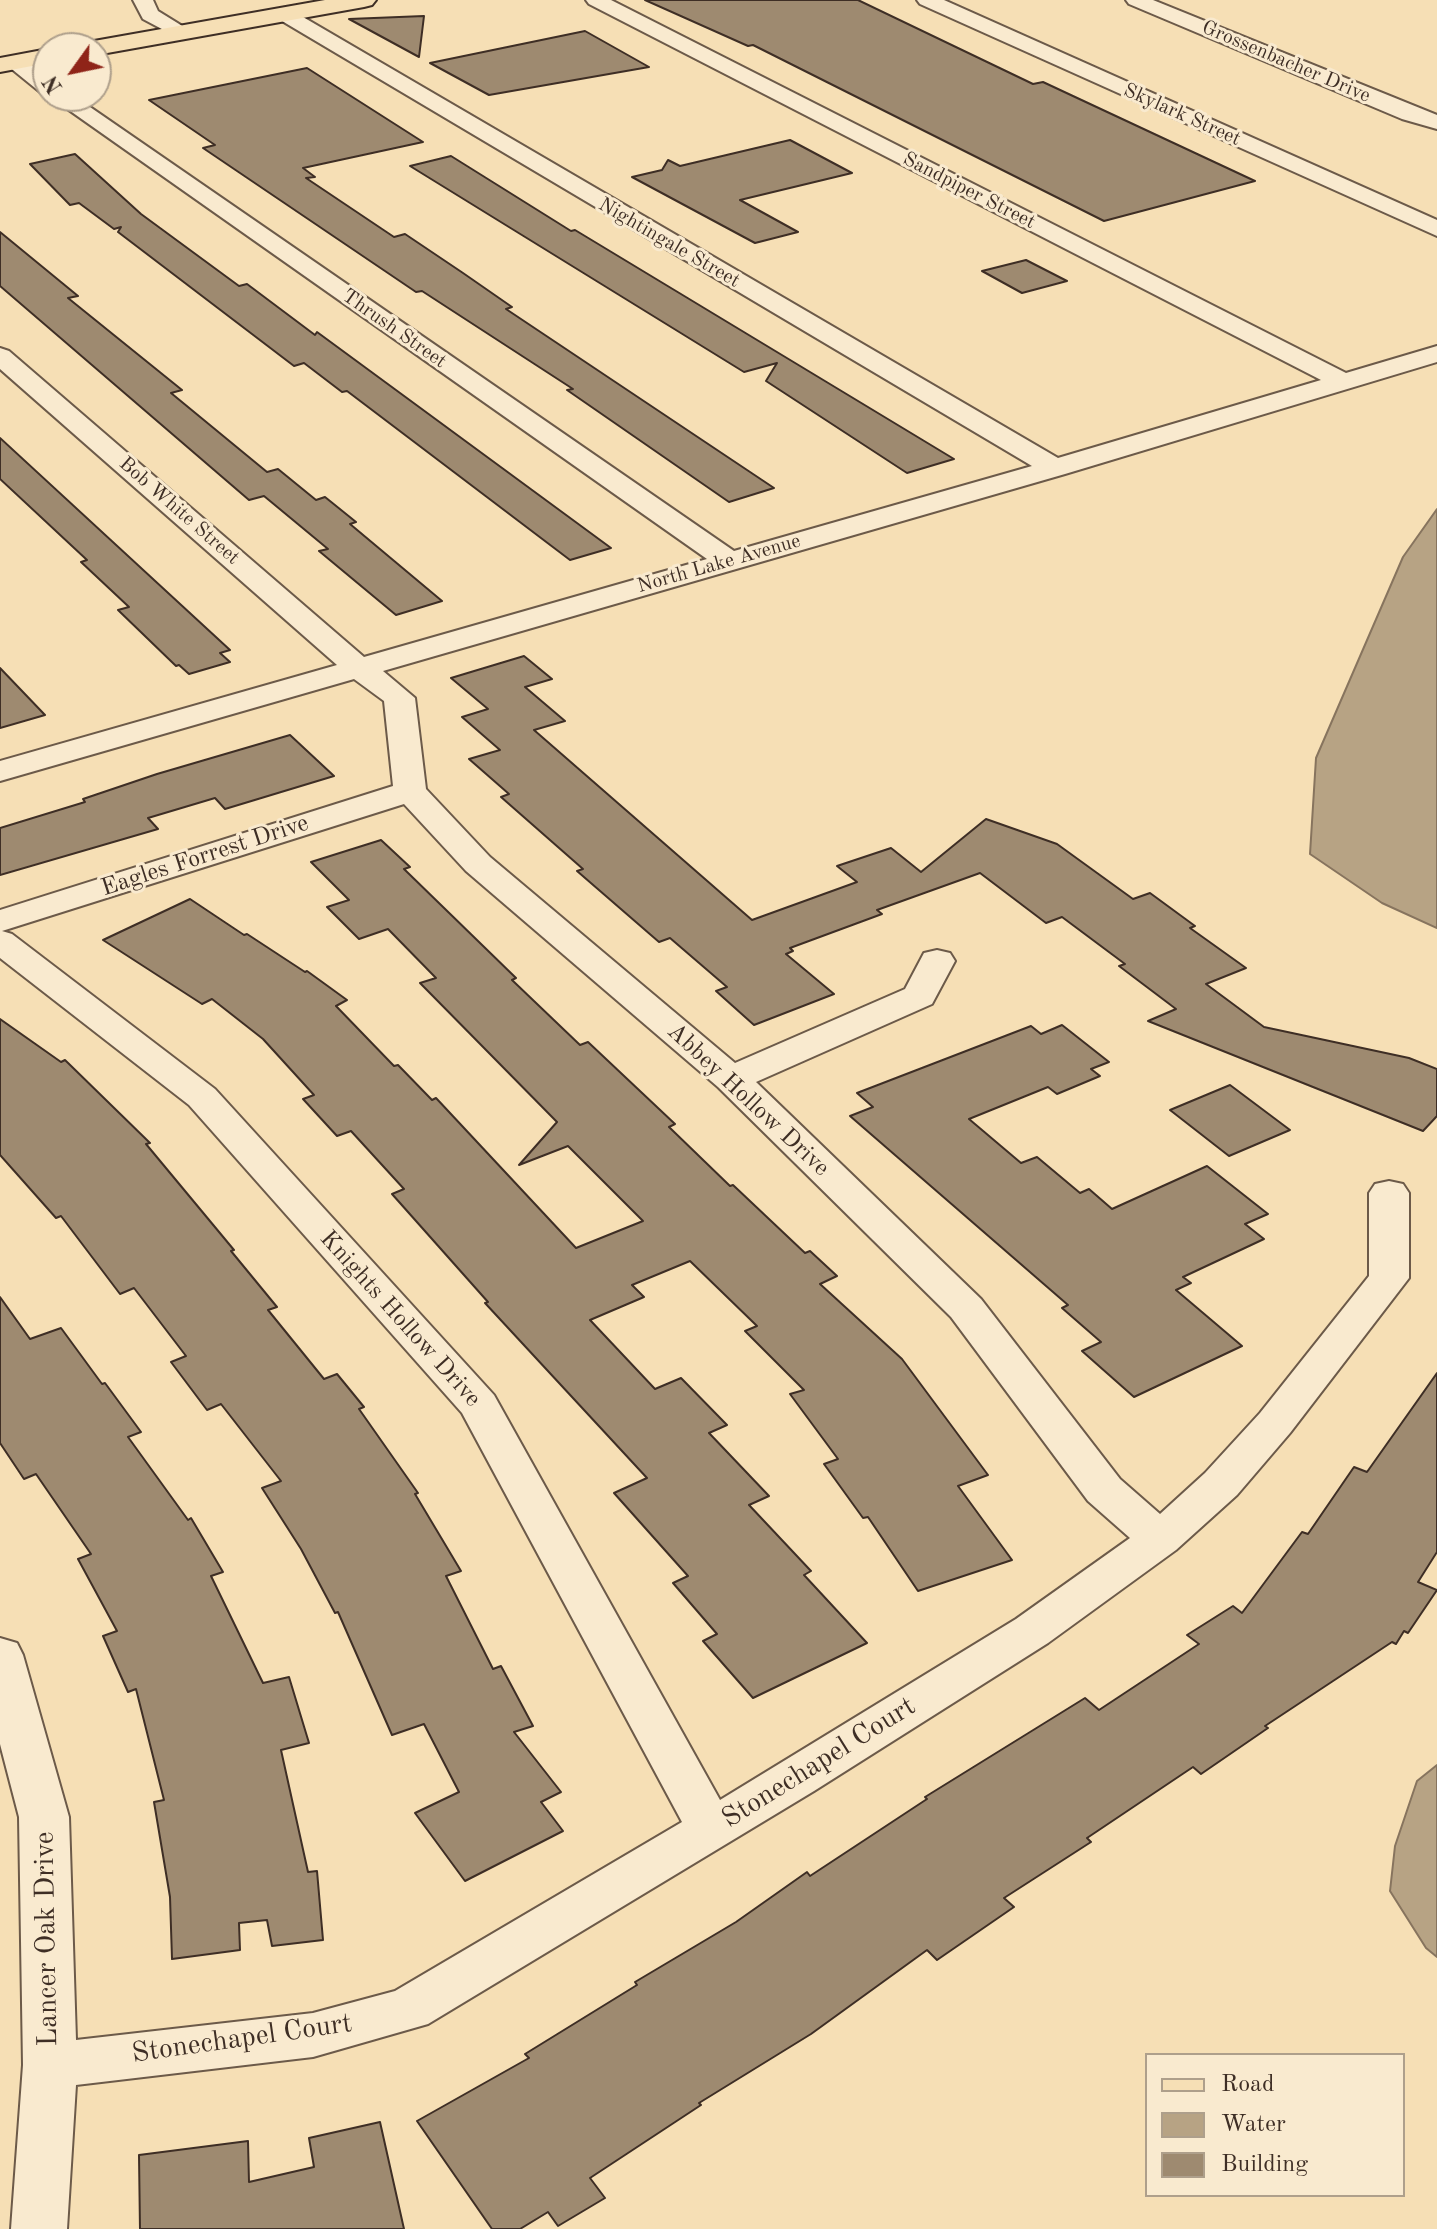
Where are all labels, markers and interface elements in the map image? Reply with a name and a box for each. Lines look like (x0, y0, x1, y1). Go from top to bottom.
street label: Grossenbacher Drive (1198, 16, 1374, 108)
north arrow (32, 32, 112, 112)
text: N (40, 71, 67, 97)
street label: Skylark Street (1120, 78, 1244, 152)
street label: Sandpiper Street (899, 147, 1039, 235)
street label: Nightingale Street (594, 193, 744, 293)
street label: Thrush Street (337, 284, 451, 374)
street label: Bob White Street (114, 452, 244, 570)
street label: North Lake Avenue (634, 529, 804, 599)
street label: Eagles Forrest Drive (98, 809, 312, 903)
street label: Abbey Hollow Drive (661, 1017, 835, 1183)
street label: Knights Hollow Drive (313, 1225, 487, 1413)
street label: Stonechapel Court (716, 1690, 922, 1836)
street label: Lancer Oak Drive (28, 1831, 66, 2047)
street label: Stonechapel Court (130, 2007, 354, 2071)
legend (1145, 2053, 1405, 2197)
text: Road (1221, 2073, 1274, 2097)
text: Water (1221, 2113, 1286, 2137)
text: Building (1221, 2153, 1308, 2177)

